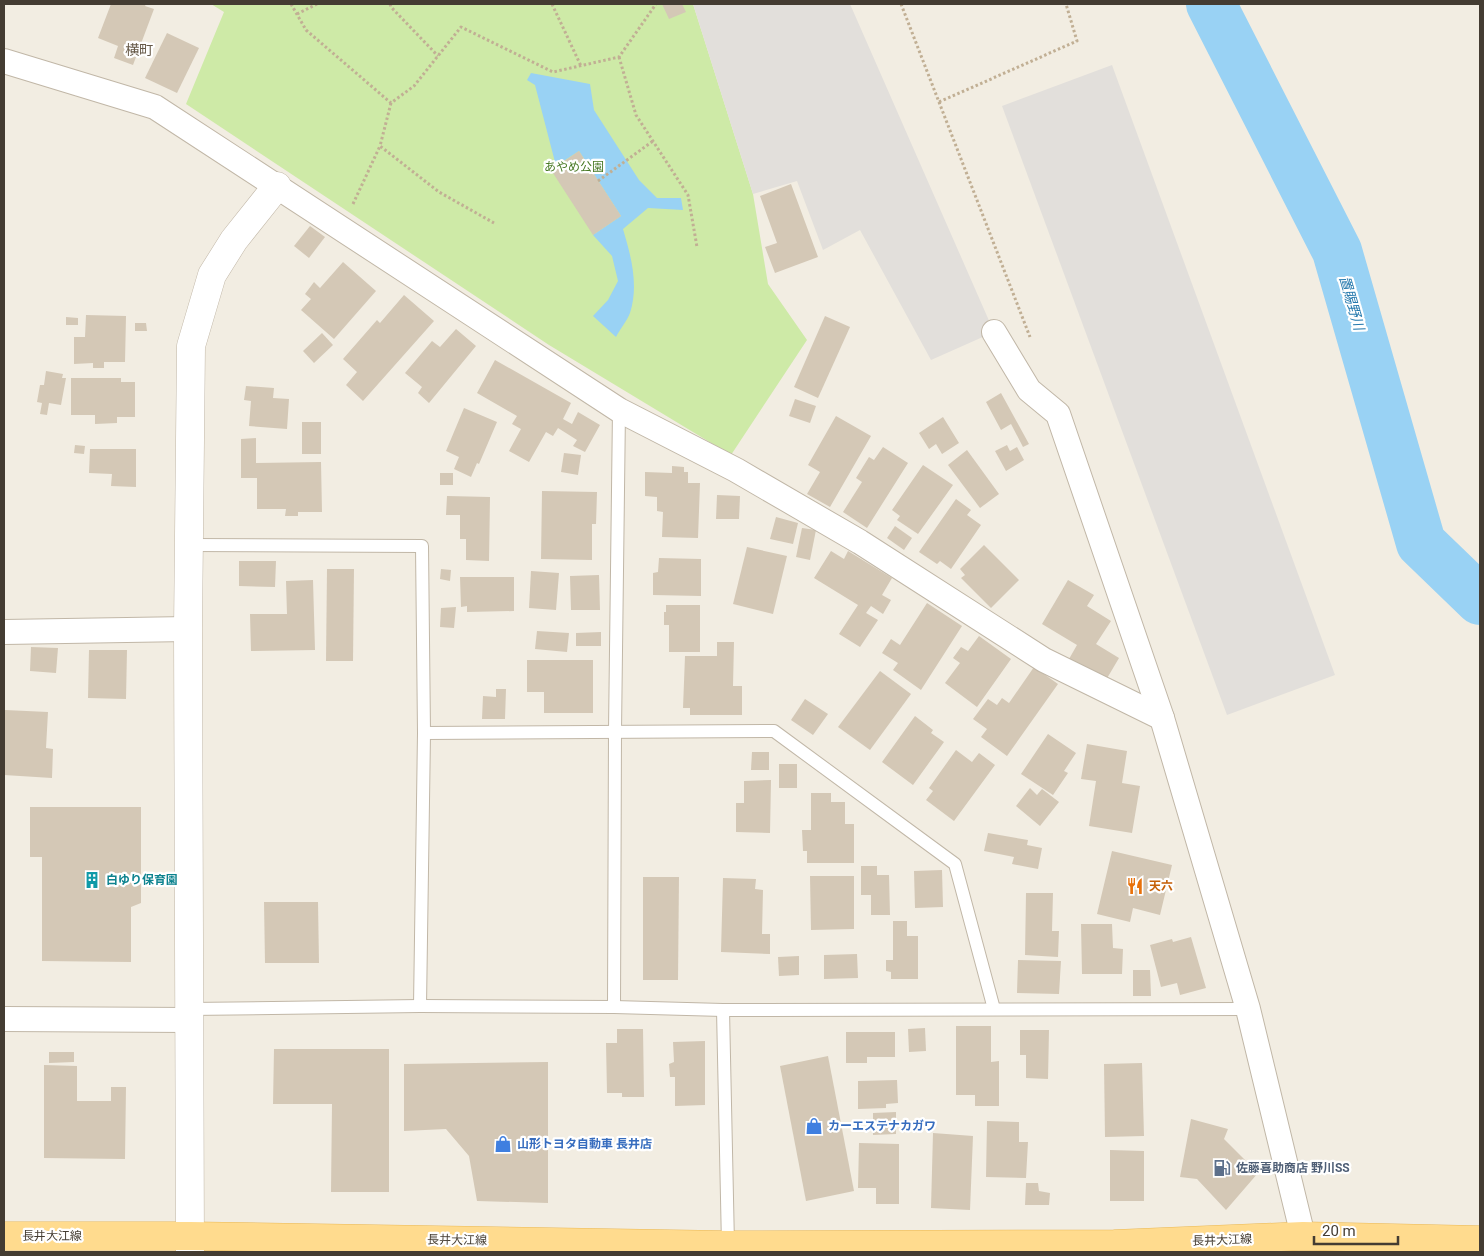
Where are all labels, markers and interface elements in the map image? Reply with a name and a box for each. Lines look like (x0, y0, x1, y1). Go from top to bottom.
district label: 横町 (125, 42, 153, 58)
park label: あやめ公園 (544, 160, 604, 174)
water label: 置賜野川 (1337, 274, 1368, 334)
building icon: 白ゆり保育園 (82, 870, 102, 890)
place label: 白ゆり保育園 (106, 873, 178, 887)
restaurant icon: 天六 (1125, 876, 1145, 896)
place label: 天六 (1149, 879, 1173, 893)
shop icon: カーエステナカガワ (804, 1116, 824, 1136)
place label: カーエステナカガワ (828, 1119, 936, 1133)
shop icon: 山形トヨタ自動車 長井店 (493, 1134, 513, 1154)
place label: 山形トヨタ自動車 長井店 (517, 1137, 652, 1151)
fuel station icon: 佐藤喜助商店 野川SS (1212, 1158, 1232, 1178)
place label: 佐藤喜助商店 野川SS (1236, 1161, 1350, 1175)
scale bar (1314, 1214, 1398, 1246)
text: 20 m (1322, 1222, 1356, 1240)
street label: 長井大江線 (22, 1229, 82, 1243)
street label: 長井大江線 (427, 1232, 487, 1248)
street label: 長井大江線 (1192, 1232, 1252, 1248)

